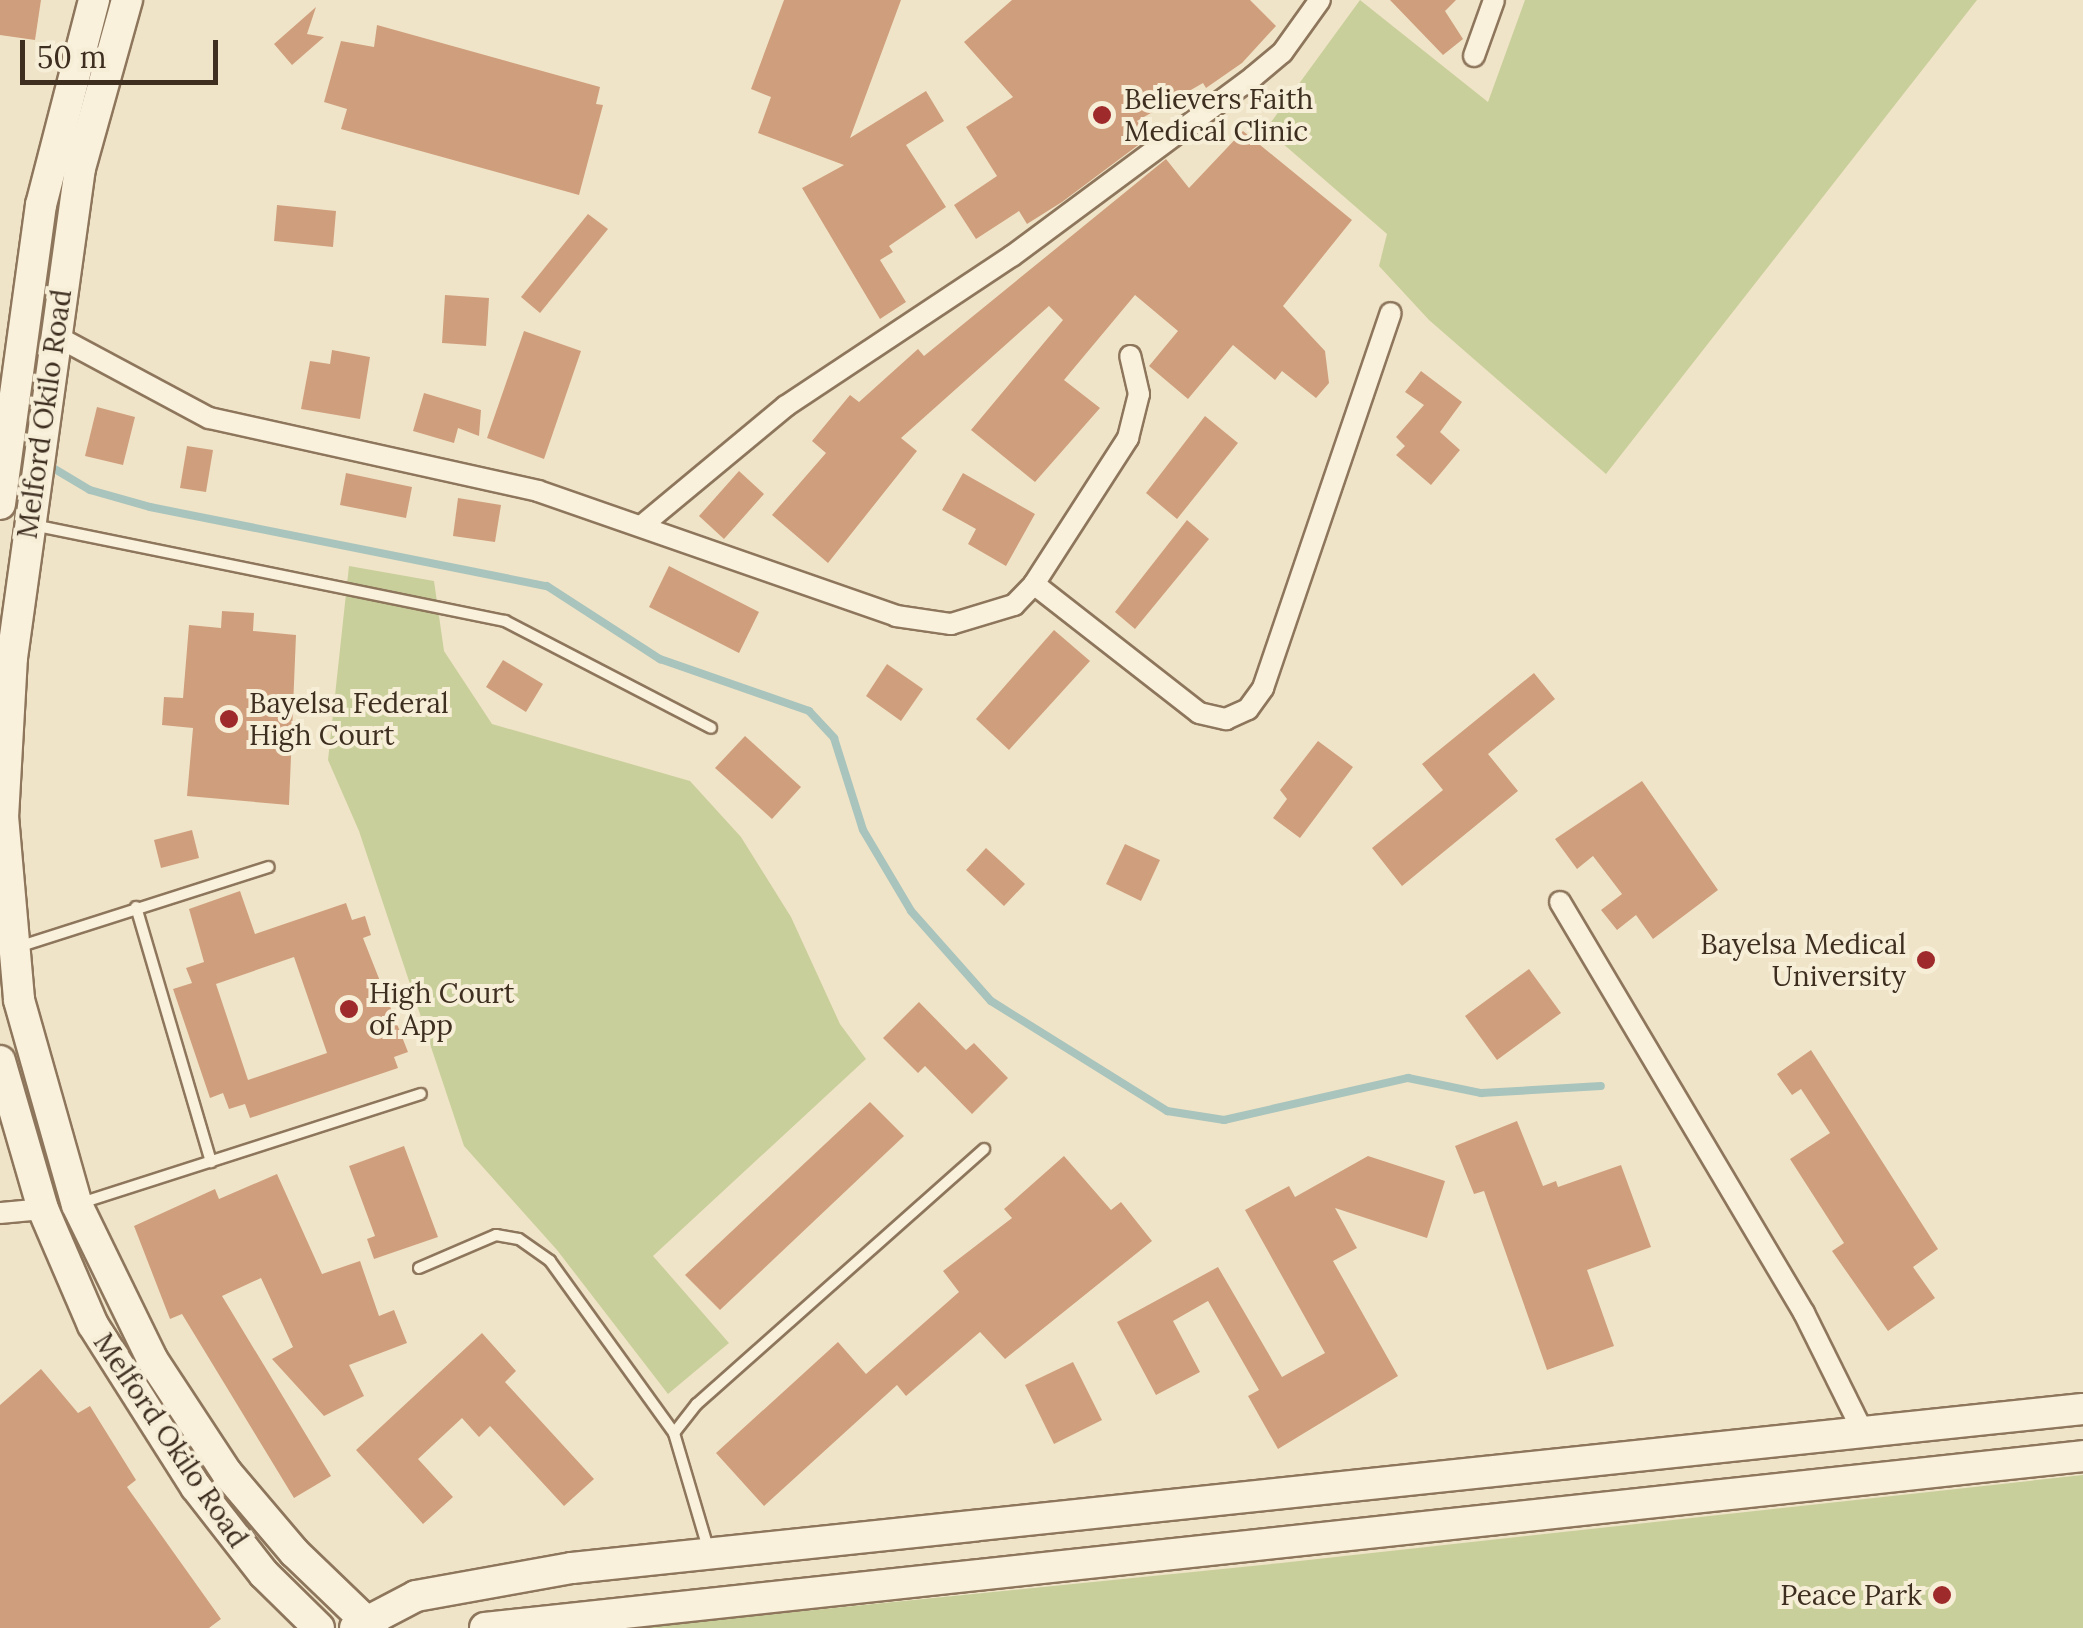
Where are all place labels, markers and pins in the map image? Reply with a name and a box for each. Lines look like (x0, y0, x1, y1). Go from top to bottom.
place label: Believers Faith Medical Clinic (1124, 82, 1313, 148)
marker: Believers Faith Medical Clinic (1089, 102, 1115, 128)
place label: Bayelsa Federal High Court (249, 686, 449, 752)
marker: Bayelsa Federal High Court (218, 708, 240, 730)
place label: Bayelsa Medical University (1700, 927, 1906, 993)
marker: Bayelsa Medical University (1915, 949, 1937, 971)
place label: High Court of App (369, 976, 515, 1042)
marker: High Court of App (338, 998, 360, 1020)
place label: Peace Park (1780, 1578, 1922, 1612)
marker: Peace Park (1931, 1584, 1953, 1606)

